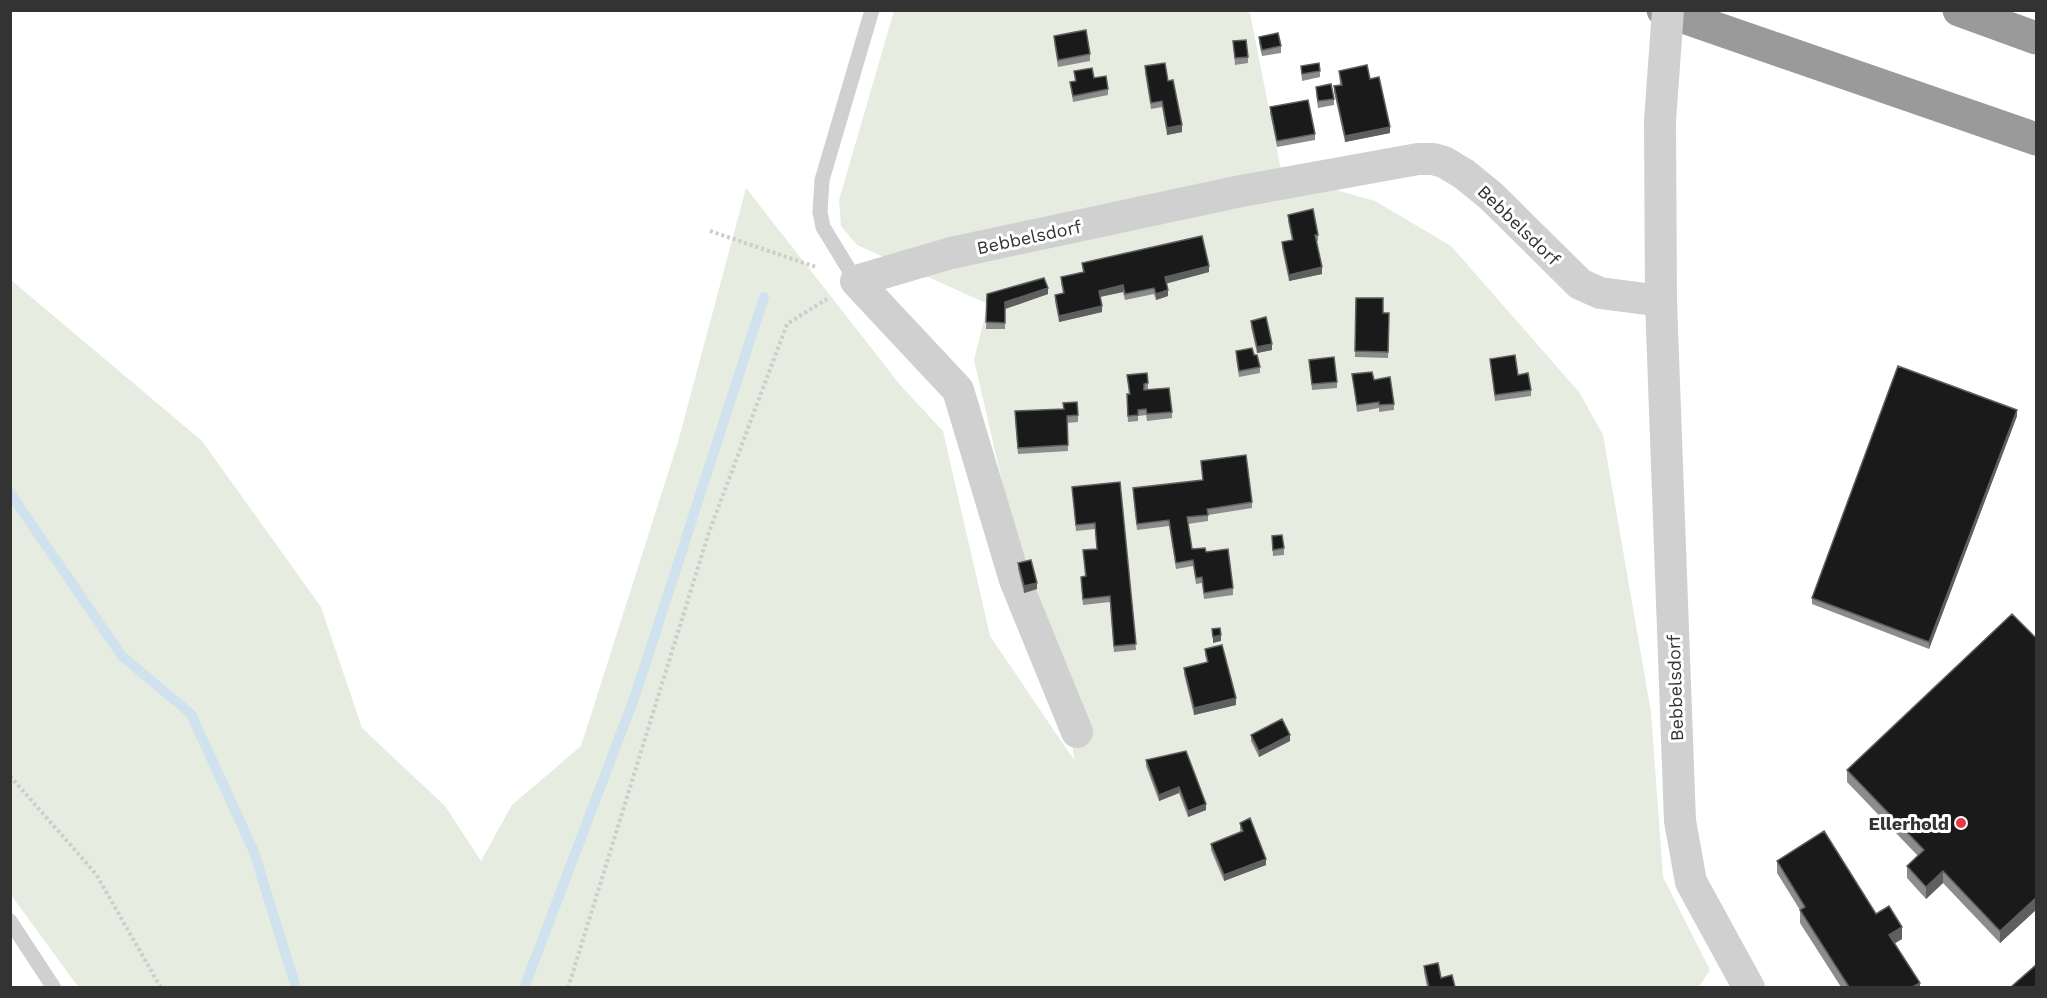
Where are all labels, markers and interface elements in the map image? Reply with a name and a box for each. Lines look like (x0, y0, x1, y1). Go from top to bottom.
street label: Bebbelsdorf (1473, 180, 1565, 270)
street label: Bebbelsdorf (975, 216, 1083, 258)
street label: Bebbelsdorf (1663, 634, 1687, 742)
place label: Ellerhold (1869, 813, 1949, 834)
marker: Ellerhold (1954, 816, 1968, 830)

